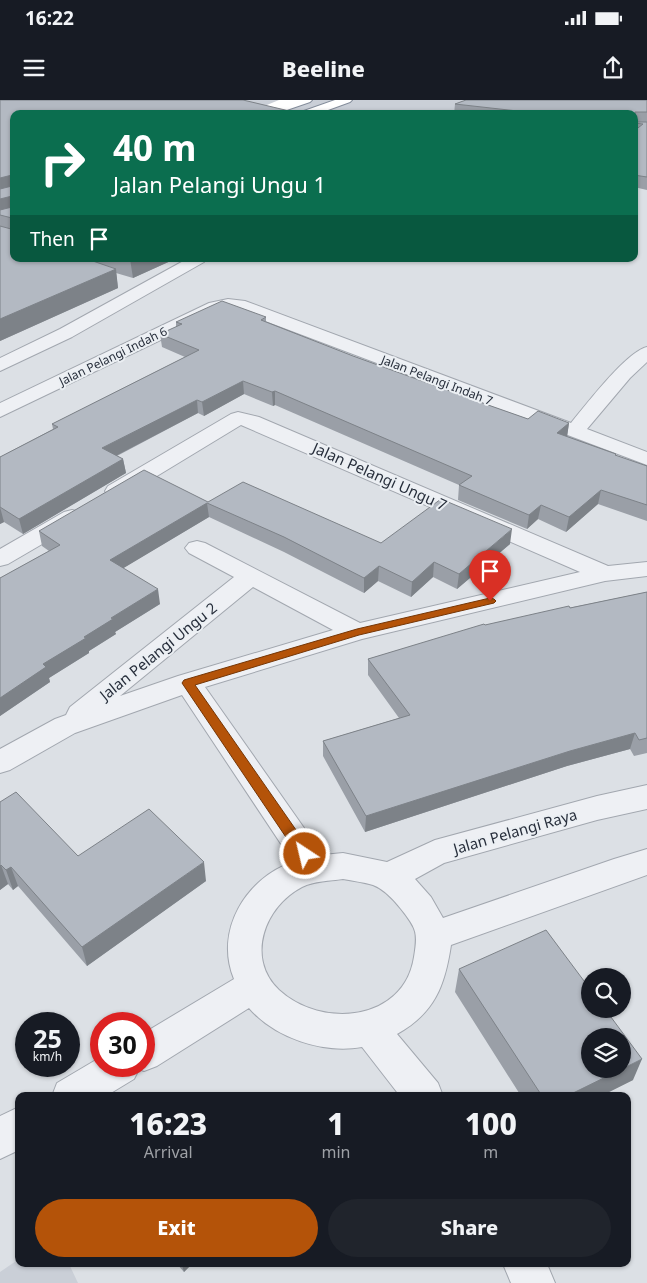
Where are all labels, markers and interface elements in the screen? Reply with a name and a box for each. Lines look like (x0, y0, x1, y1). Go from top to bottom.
text: 16:22 (25, 5, 74, 31)
text: Beeline (282, 53, 365, 83)
icon: menu (20, 54, 48, 82)
icon: share (599, 54, 627, 82)
text: 40 m (113, 124, 196, 171)
icon: right (30, 130, 95, 195)
text: Jalan Pelangi Ungu 1 (113, 169, 326, 199)
icon: arrive (85, 225, 113, 253)
text: Then (30, 226, 75, 252)
street label: Jalan Pelangi Indah 6 (55, 322, 170, 390)
street label: Jalan Pelangi Indah 7 (378, 351, 495, 409)
street label: Jalan Pelangi Ungu 7 (308, 437, 450, 515)
pin (469, 550, 511, 601)
icon: arrive (476, 557, 504, 585)
street label: Jalan Pelangi Ungu 2 (94, 598, 221, 706)
street label: Jalan Pelangi Raya (449, 804, 579, 859)
position arrow (278, 827, 330, 879)
map controls (581, 968, 631, 1078)
button: search (581, 968, 631, 1018)
speed limit sign: 30 (90, 1012, 155, 1077)
text: 25 (33, 1021, 62, 1055)
button: layers (581, 1028, 631, 1078)
text: km/h (33, 1048, 62, 1065)
text: 16:23 (129, 1103, 207, 1144)
text: 1 (327, 1103, 345, 1144)
text: 100 (465, 1103, 517, 1144)
text: Arrival (144, 1141, 193, 1163)
text: min (321, 1141, 350, 1163)
text: m (483, 1141, 498, 1163)
button: Exit (35, 1199, 318, 1257)
button: Share (328, 1199, 611, 1257)

